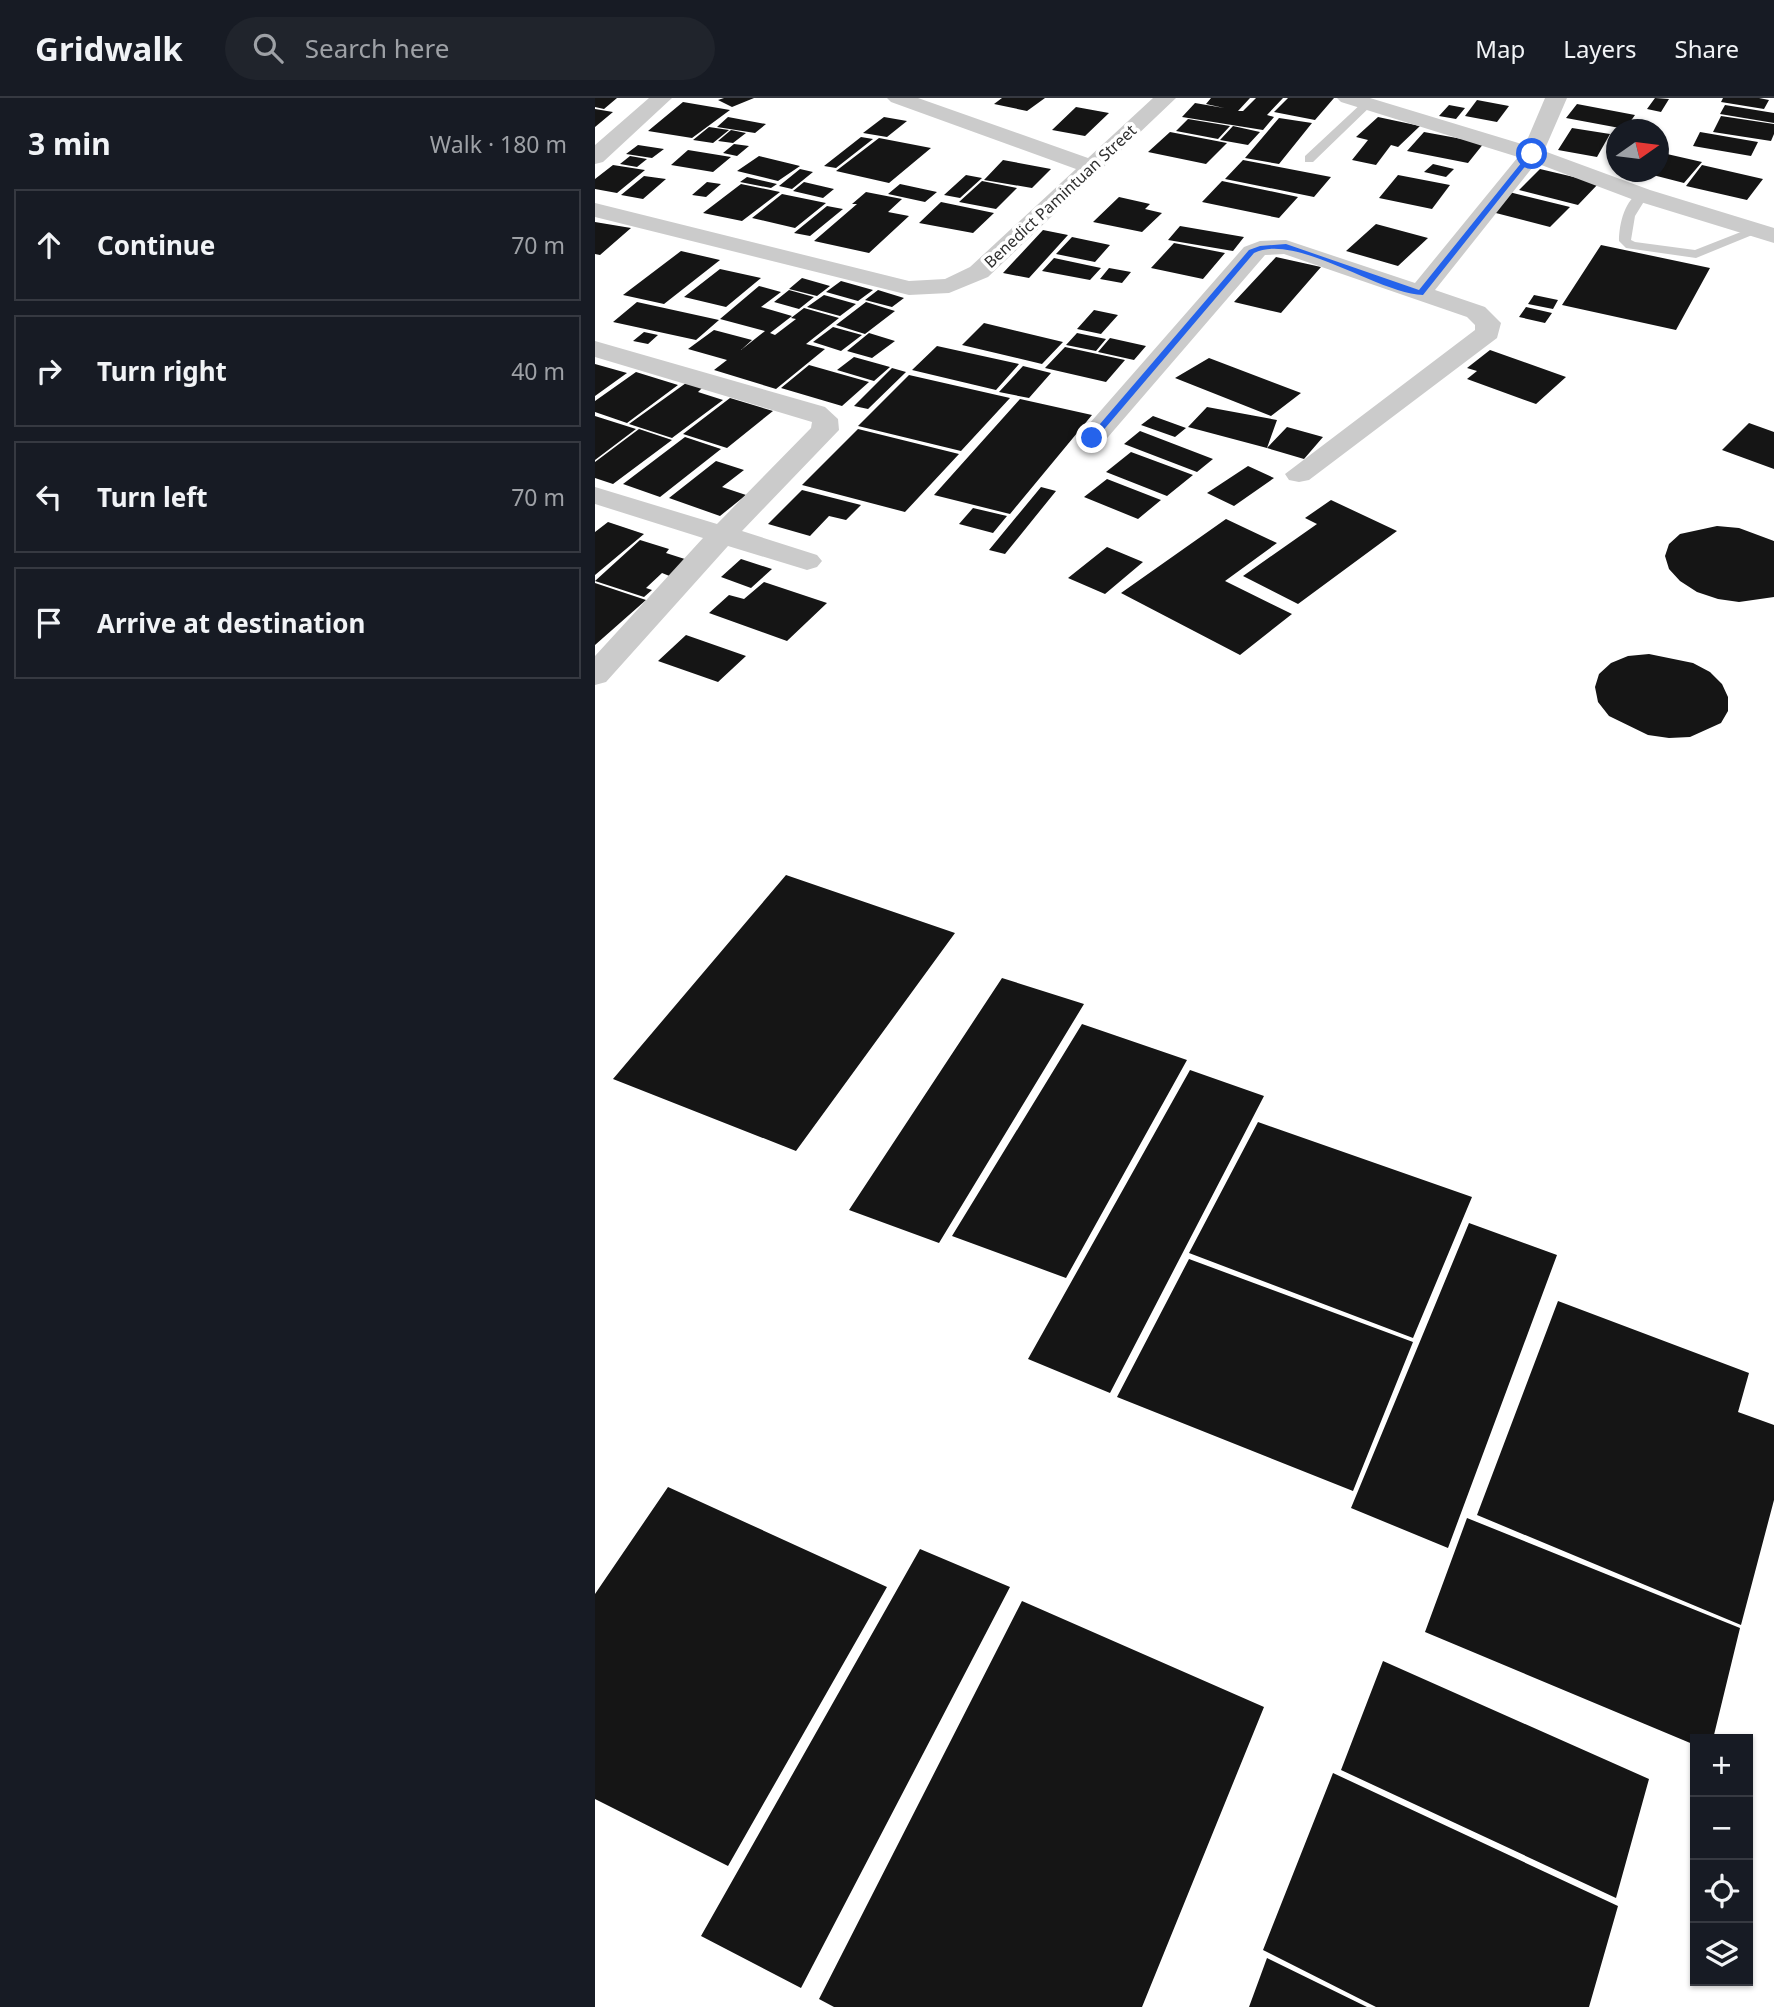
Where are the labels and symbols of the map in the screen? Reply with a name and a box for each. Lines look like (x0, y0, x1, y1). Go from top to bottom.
street label: Benedict Pamintuan Street (979, 119, 1141, 273)
north arrow (1606, 119, 1669, 182)
route start (1516, 138, 1547, 169)
route end (1076, 422, 1107, 453)

